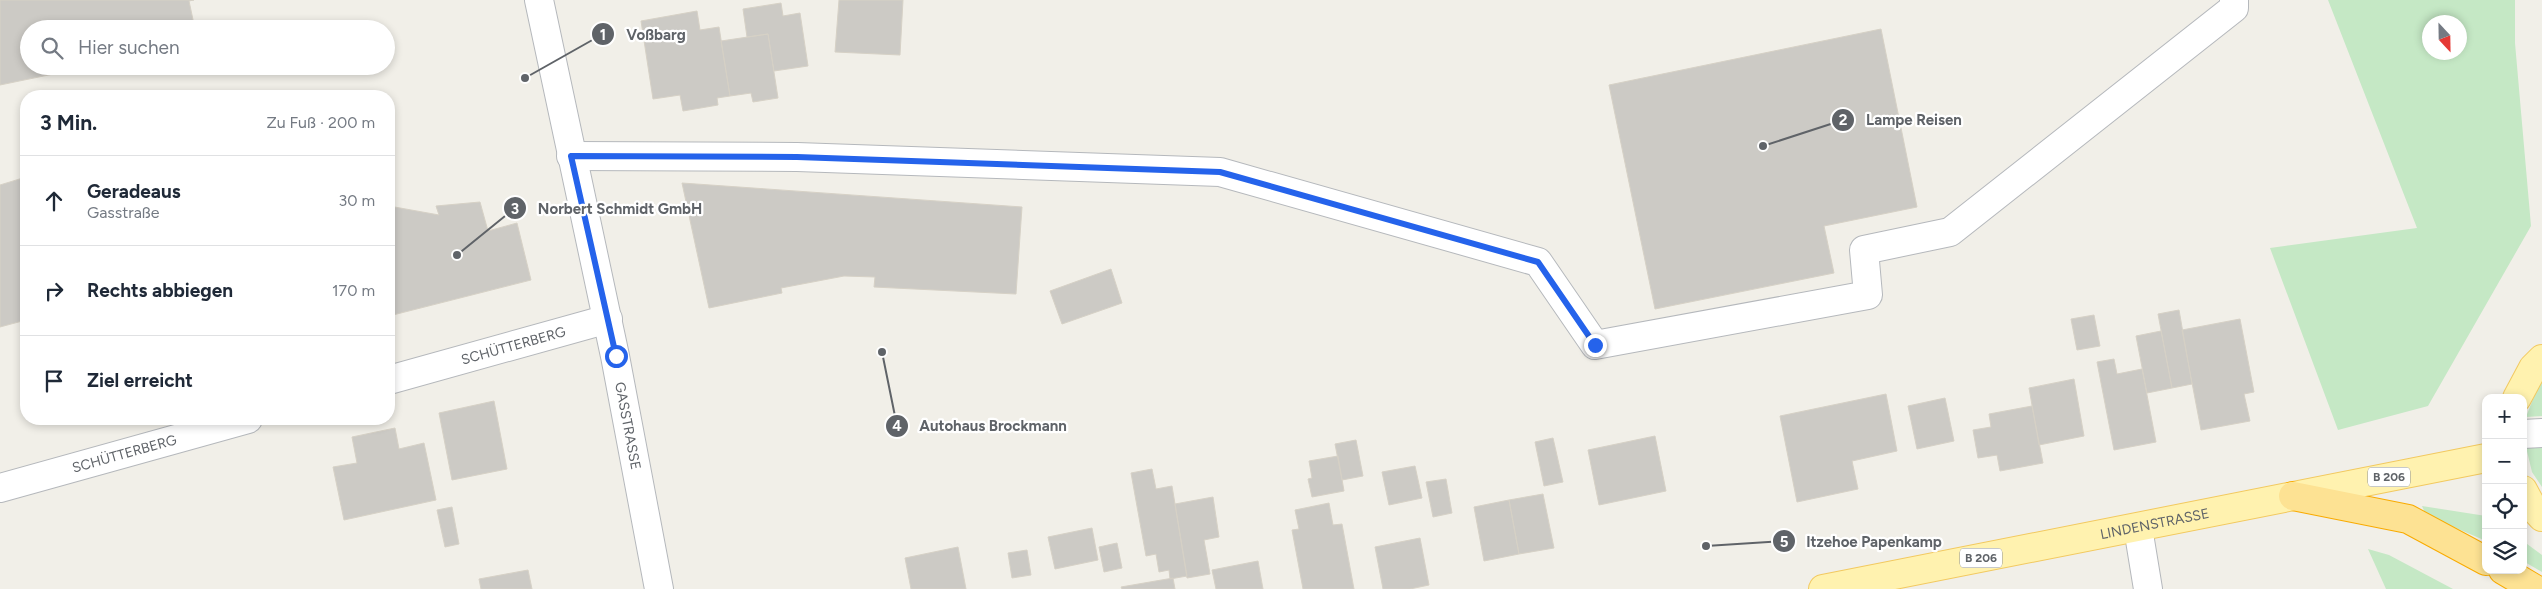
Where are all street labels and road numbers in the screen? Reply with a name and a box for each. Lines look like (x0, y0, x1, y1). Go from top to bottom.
street label: SCHÜTTERBERG (459, 323, 568, 368)
street label: GASSTRASSE (612, 381, 645, 471)
street label: SCHÜTTERBERG (70, 431, 179, 476)
road number: B 206 (2368, 468, 2410, 487)
street label: LINDENSTRASSE (2099, 504, 2211, 543)
road number: B 206 (1960, 548, 2002, 568)

